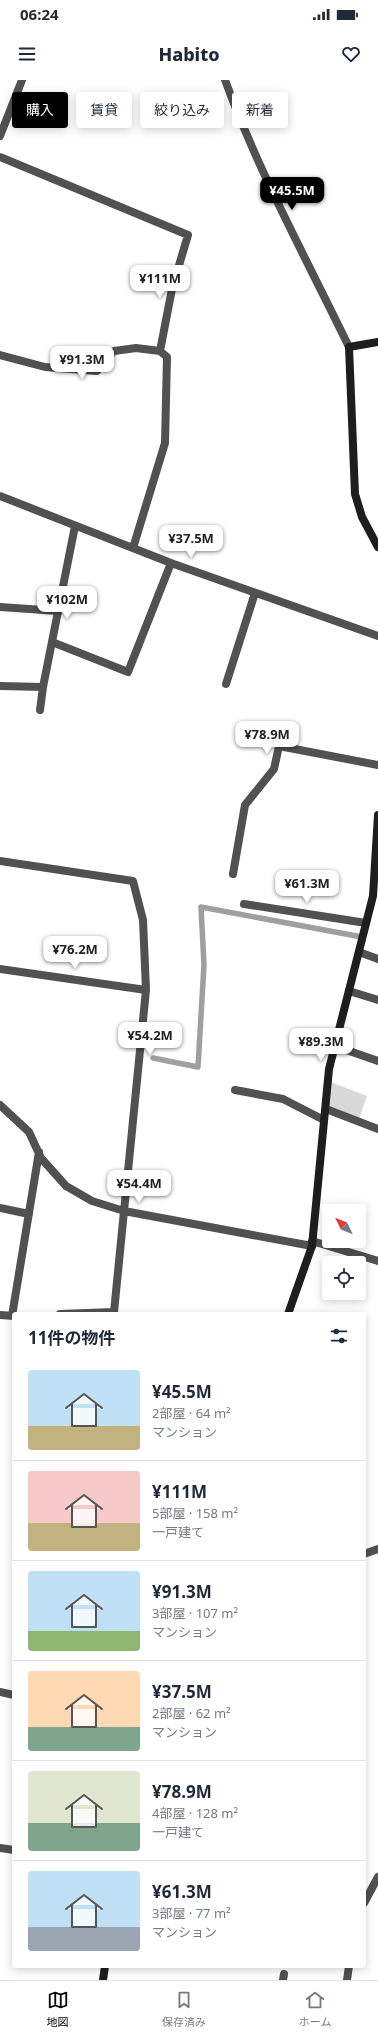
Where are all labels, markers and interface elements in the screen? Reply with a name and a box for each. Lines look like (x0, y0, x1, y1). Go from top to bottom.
text: 06:24 (20, 4, 59, 24)
text: Habito (158, 42, 220, 66)
icon: menu (16, 43, 38, 65)
icon: heart (340, 43, 362, 65)
chip: 購入 (12, 92, 68, 128)
chip: 賃貸 (76, 92, 132, 128)
chip: 絞り込み (140, 92, 224, 128)
chip: 新着 (232, 92, 288, 128)
pin: ¥45.5M (259, 177, 325, 211)
text: ¥45.5M (269, 181, 315, 199)
pin: ¥111M (132, 265, 188, 299)
text: ¥111M (139, 269, 181, 287)
pin: ¥91.3M (49, 346, 115, 380)
text: ¥91.3M (59, 350, 105, 368)
pin: ¥37.5M (158, 525, 224, 559)
text: ¥37.5M (168, 529, 214, 547)
pin: ¥102M (39, 586, 95, 620)
text: ¥102M (46, 590, 88, 608)
pin: ¥78.9M (234, 721, 300, 755)
text: ¥78.9M (244, 725, 290, 743)
pin: ¥61.3M (274, 870, 340, 904)
text: ¥61.3M (284, 874, 330, 892)
pin: ¥76.2M (42, 936, 108, 970)
text: ¥76.2M (52, 940, 98, 958)
pin: ¥54.2M (117, 1022, 183, 1056)
text: ¥54.2M (127, 1026, 173, 1044)
pin: ¥89.3M (288, 1028, 354, 1062)
text: ¥89.3M (298, 1032, 344, 1050)
pin: ¥54.4M (106, 1170, 172, 1204)
text: ¥54.4M (116, 1174, 162, 1192)
north arrow (322, 1204, 366, 1248)
map controls (322, 1204, 366, 1300)
button: locate (322, 1256, 366, 1300)
icon: filters (328, 1325, 350, 1347)
text: 11件の物件 (28, 1326, 115, 1349)
text: ¥45.5M (152, 1380, 212, 1403)
icon: home (60, 1386, 108, 1434)
text: 2部屋 · 64 m² (152, 1404, 231, 1422)
text: マンション (152, 1423, 217, 1441)
text: ¥111M (152, 1480, 207, 1503)
icon: home (60, 1487, 108, 1535)
text: 5部屋 · 158 m² (152, 1504, 238, 1522)
text: 一戸建て (152, 1523, 204, 1541)
text: ¥91.3M (152, 1580, 212, 1603)
icon: home (60, 1587, 108, 1635)
text: 3部屋 · 107 m² (152, 1604, 238, 1622)
text: マンション (152, 1623, 217, 1641)
text: ¥37.5M (152, 1680, 212, 1703)
icon: home (60, 1687, 108, 1735)
text: 2部屋 · 62 m² (152, 1704, 231, 1722)
text: マンション (152, 1723, 217, 1741)
text: ¥78.9M (152, 1780, 212, 1803)
icon: home (60, 1787, 108, 1835)
text: 4部屋 · 128 m² (152, 1804, 238, 1822)
text: 一戸建て (152, 1823, 204, 1841)
text: ¥61.3M (152, 1880, 212, 1903)
icon: home (60, 1887, 108, 1935)
text: 3部屋 · 77 m² (152, 1904, 231, 1922)
text: マンション (152, 1923, 217, 1941)
tab: 地図 (47, 1989, 69, 2029)
tab: 保存済み (162, 1989, 206, 2029)
tab: ホーム (299, 1989, 331, 2029)

